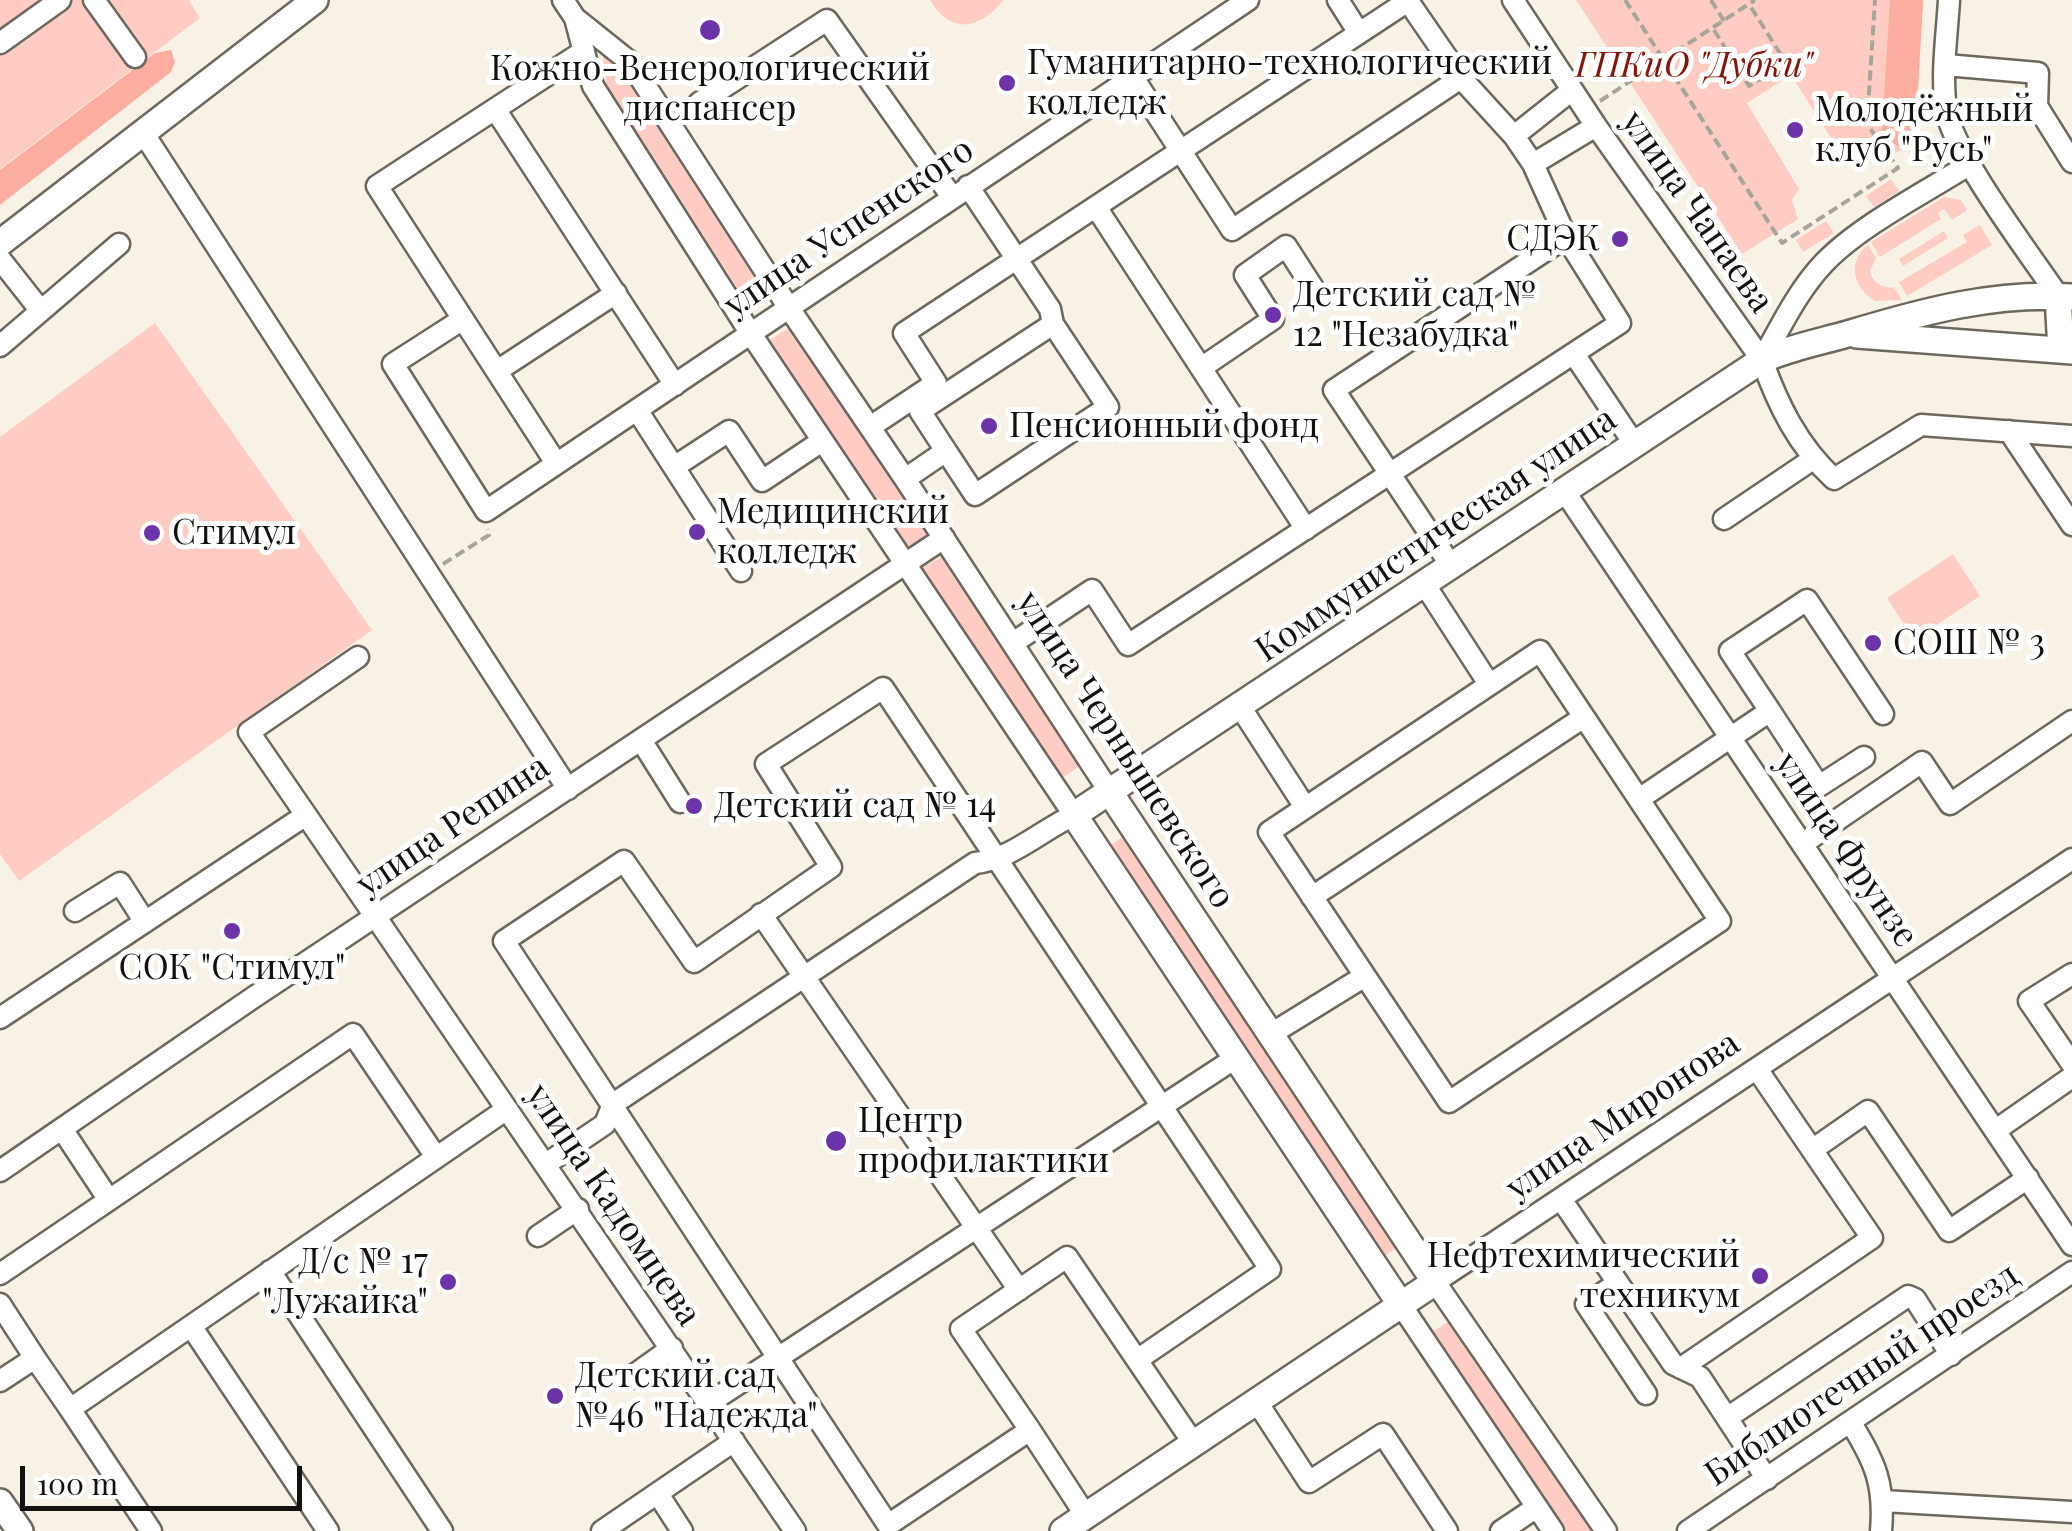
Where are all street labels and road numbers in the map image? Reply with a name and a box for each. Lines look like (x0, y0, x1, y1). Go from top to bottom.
street label: улица Чапаева (1612, 103, 1782, 321)
street label: улица Успенского (716, 129, 982, 327)
street label: Коммунистическая улица (1248, 399, 1624, 671)
street label: улица Чернышевского (1007, 584, 1243, 916)
street label: улица Фрунзе (1765, 745, 1927, 955)
street label: улица Репина (349, 746, 557, 906)
street label: улица Миронова (1498, 1022, 1748, 1210)
street label: улица Кадомцева (517, 1076, 709, 1334)
street label: Библиотечный проезд (1697, 1254, 2027, 1496)

